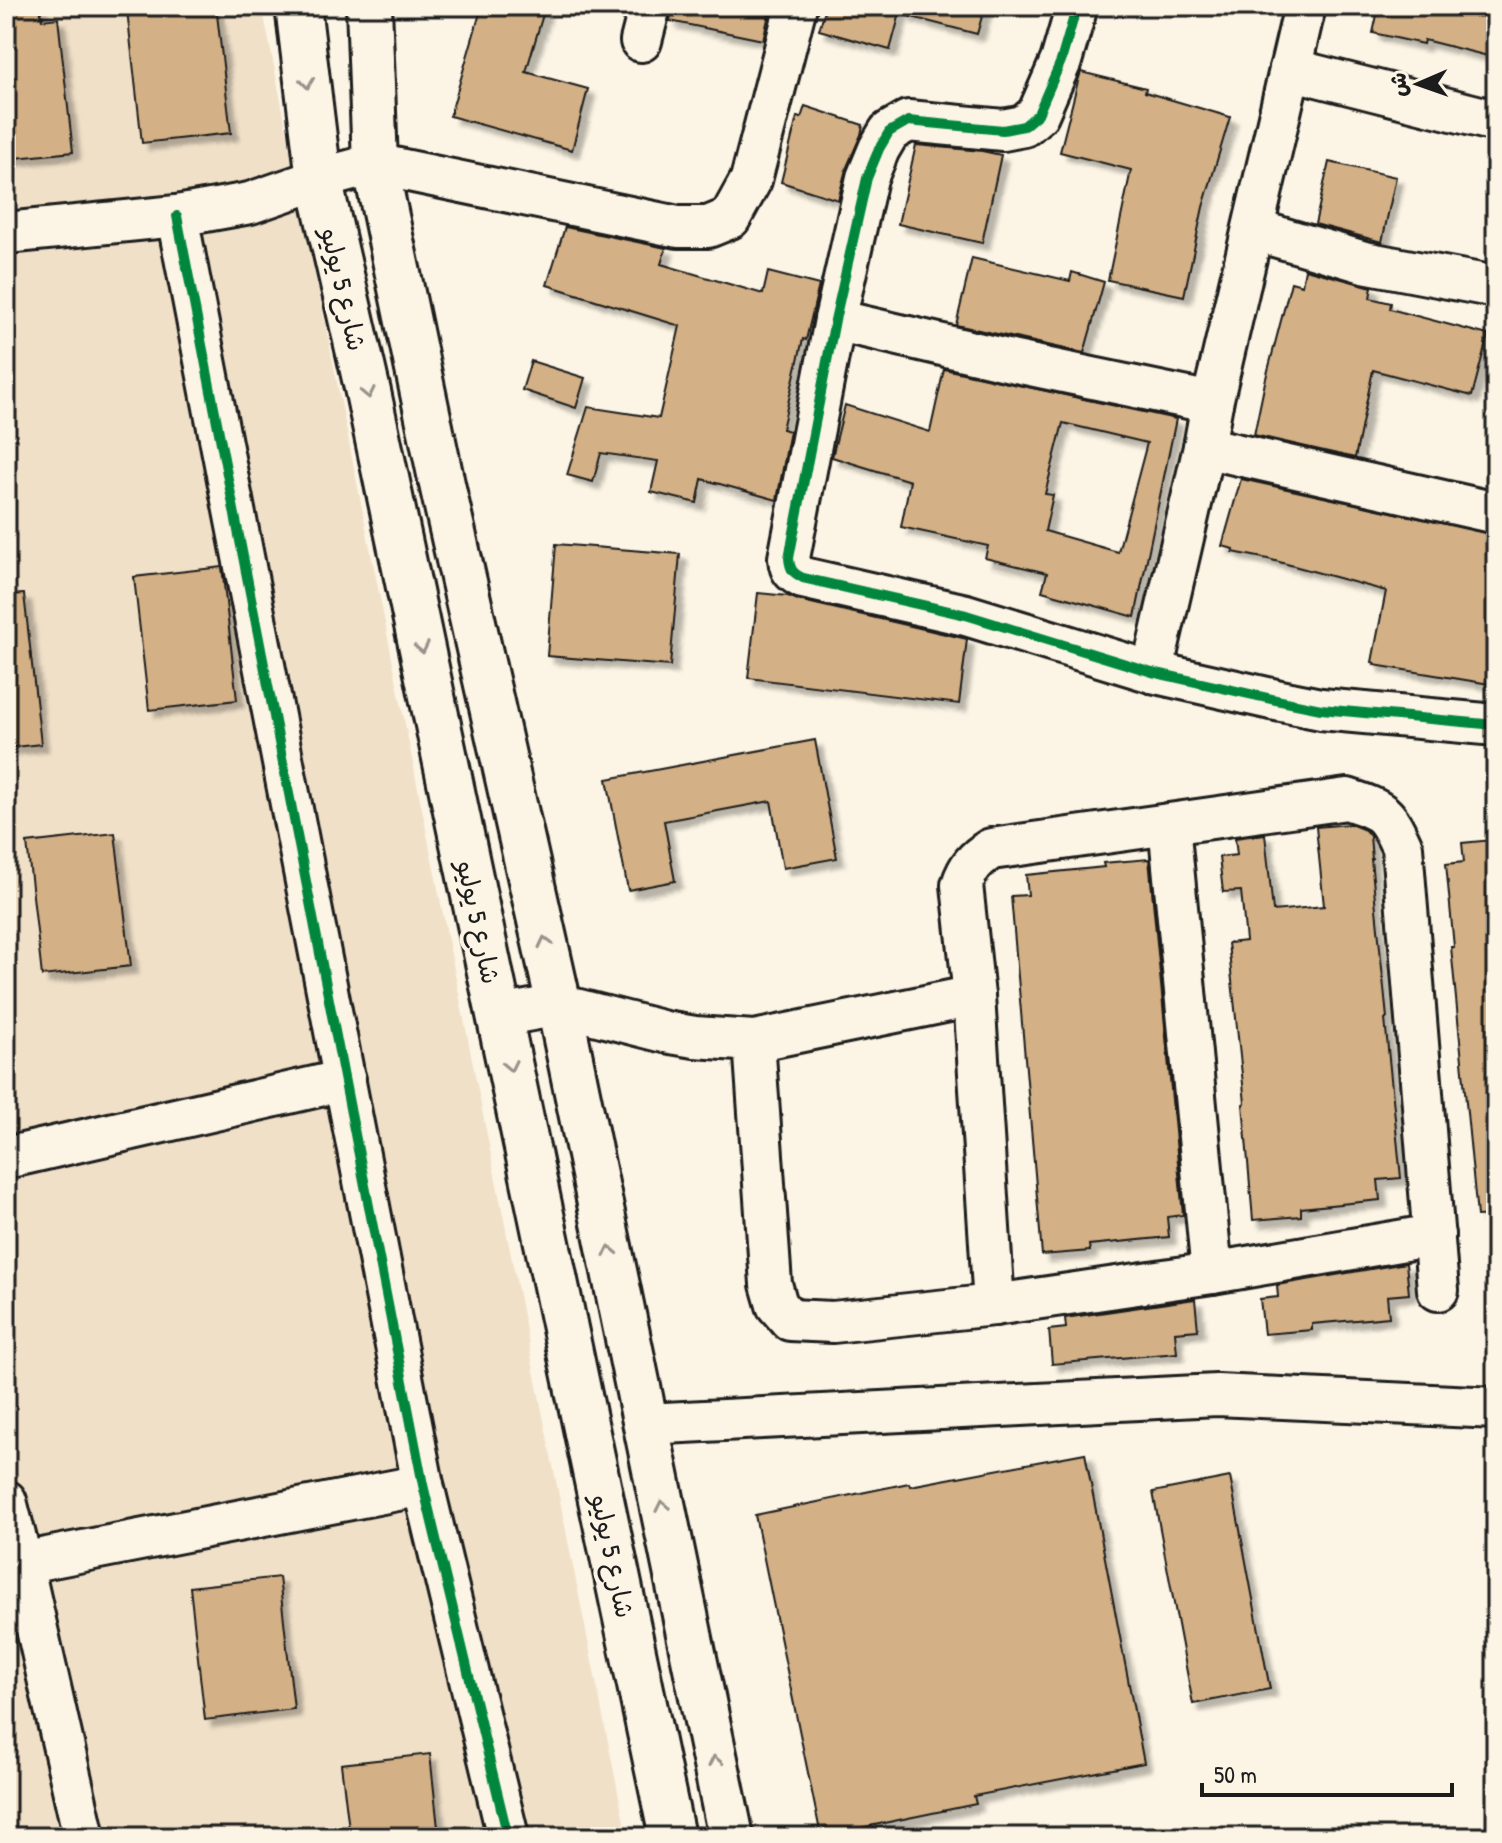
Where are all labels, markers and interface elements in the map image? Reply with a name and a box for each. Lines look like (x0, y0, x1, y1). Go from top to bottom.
north arrow (1378, 44, 1458, 124)
text: ش (1383, 72, 1413, 97)
one-way arrow (299, 77, 316, 90)
street label: شارع 5 يوليو (312, 223, 375, 354)
one-way arrow (359, 386, 376, 400)
one-way arrow (412, 641, 429, 654)
street label: شارع 5 يوليو (448, 856, 509, 987)
one-way arrow (537, 936, 554, 950)
one-way arrow (501, 1059, 518, 1073)
one-way arrow (602, 1245, 619, 1258)
street label: شارع 5 يوليو (582, 1490, 643, 1621)
one-way arrow (654, 1500, 671, 1513)
scale bar (1202, 1747, 1452, 1797)
one-way arrow (707, 1754, 724, 1768)
text: 50 m (1214, 1758, 1257, 1790)

